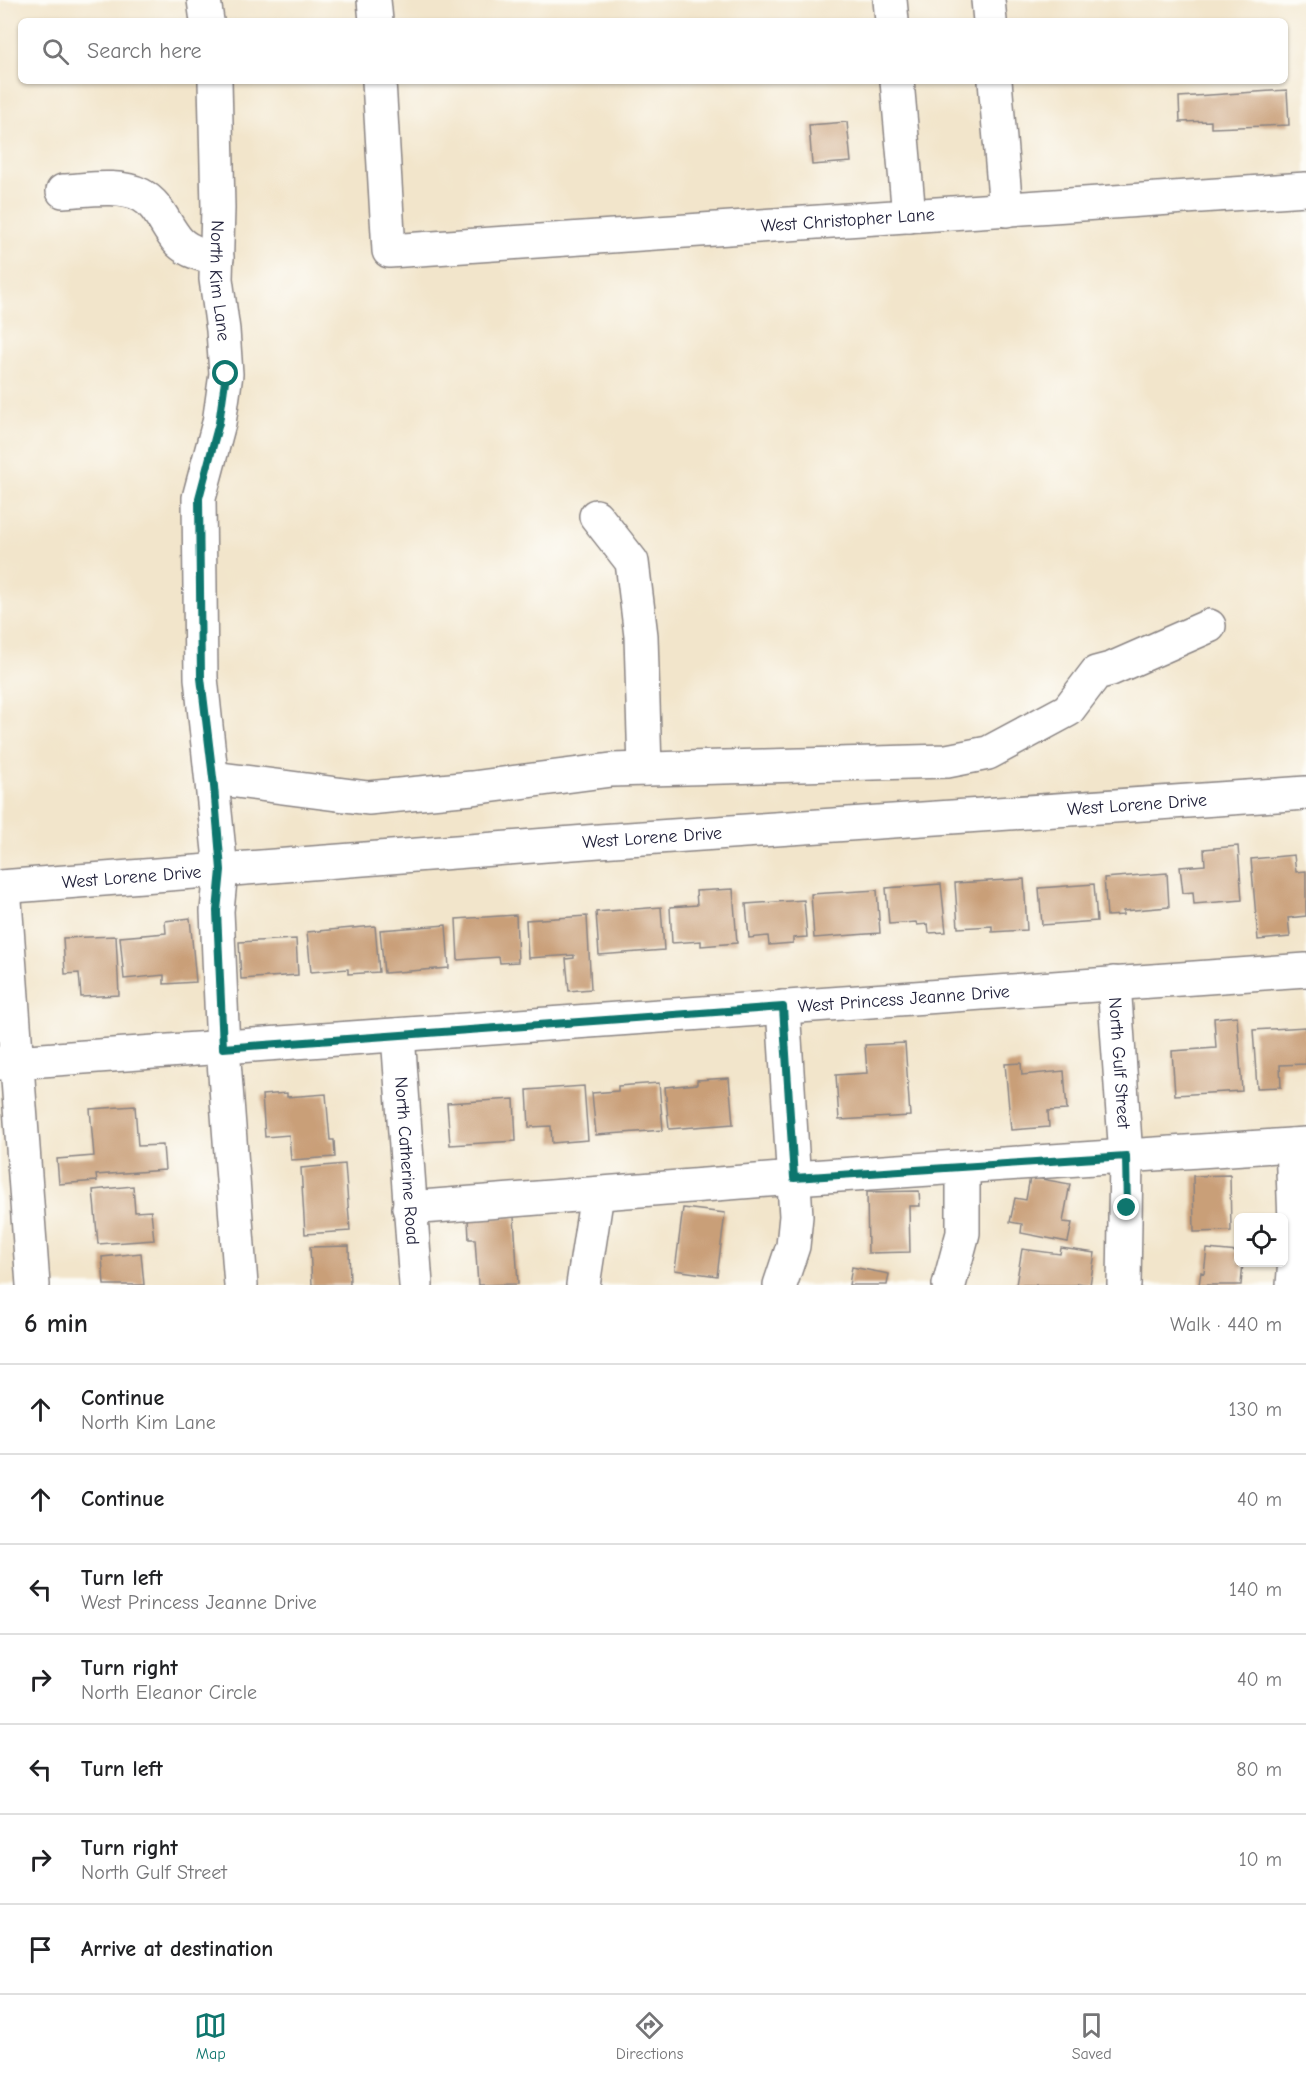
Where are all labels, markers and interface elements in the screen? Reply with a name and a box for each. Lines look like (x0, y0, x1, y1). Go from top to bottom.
search box (18, 18, 1288, 84)
icon: search (39, 35, 72, 68)
text: Search here (87, 38, 202, 64)
street label: West Christopher Lane (760, 204, 935, 237)
street label: North Kim Lane (205, 220, 234, 342)
route start (212, 360, 238, 386)
street label: West Lorene Drive (1066, 790, 1208, 820)
street label: West Lorene Drive (582, 823, 723, 853)
street label: West Lorene Drive (61, 862, 202, 893)
street label: West Princess Jeanne Drive (797, 981, 1010, 1017)
street label: North Gulf Street (1104, 996, 1134, 1130)
street label: North Catherine Road (390, 1076, 423, 1246)
route end (1113, 1194, 1139, 1220)
map controls (1234, 1213, 1288, 1267)
button: locate (1234, 1213, 1288, 1267)
text: 6 min (24, 1309, 88, 1339)
text: Walk · 440 m (1170, 1313, 1282, 1336)
text: Continue (81, 1385, 164, 1411)
icon: ahead (24, 1393, 57, 1426)
text: 130 m (1229, 1398, 1282, 1421)
text: North Kim Lane (81, 1411, 216, 1434)
icon: ahead (24, 1483, 57, 1516)
text: Continue (81, 1486, 164, 1512)
text: 40 m (1237, 1488, 1282, 1511)
text: Turn left (81, 1565, 163, 1591)
icon: left (24, 1573, 57, 1606)
text: 140 m (1229, 1578, 1282, 1601)
text: West Princess Jeanne Drive (81, 1591, 317, 1614)
text: Turn right (81, 1655, 178, 1681)
icon: right (24, 1663, 57, 1696)
text: 40 m (1237, 1668, 1282, 1691)
text: North Eleanor Circle (81, 1681, 257, 1704)
icon: left (24, 1753, 57, 1786)
text: Turn left (81, 1756, 163, 1782)
text: 80 m (1236, 1758, 1282, 1781)
text: Turn right (81, 1835, 178, 1861)
icon: right (24, 1843, 57, 1876)
text: 10 m (1239, 1848, 1282, 1871)
text: North Gulf Street (81, 1861, 227, 1884)
icon: arrive (24, 1933, 57, 1966)
text: Arrive at destination (81, 1936, 273, 1962)
tab: Map (194, 2009, 227, 2063)
tab: Directions (616, 2009, 683, 2063)
tab: Saved (1072, 2009, 1112, 2063)

